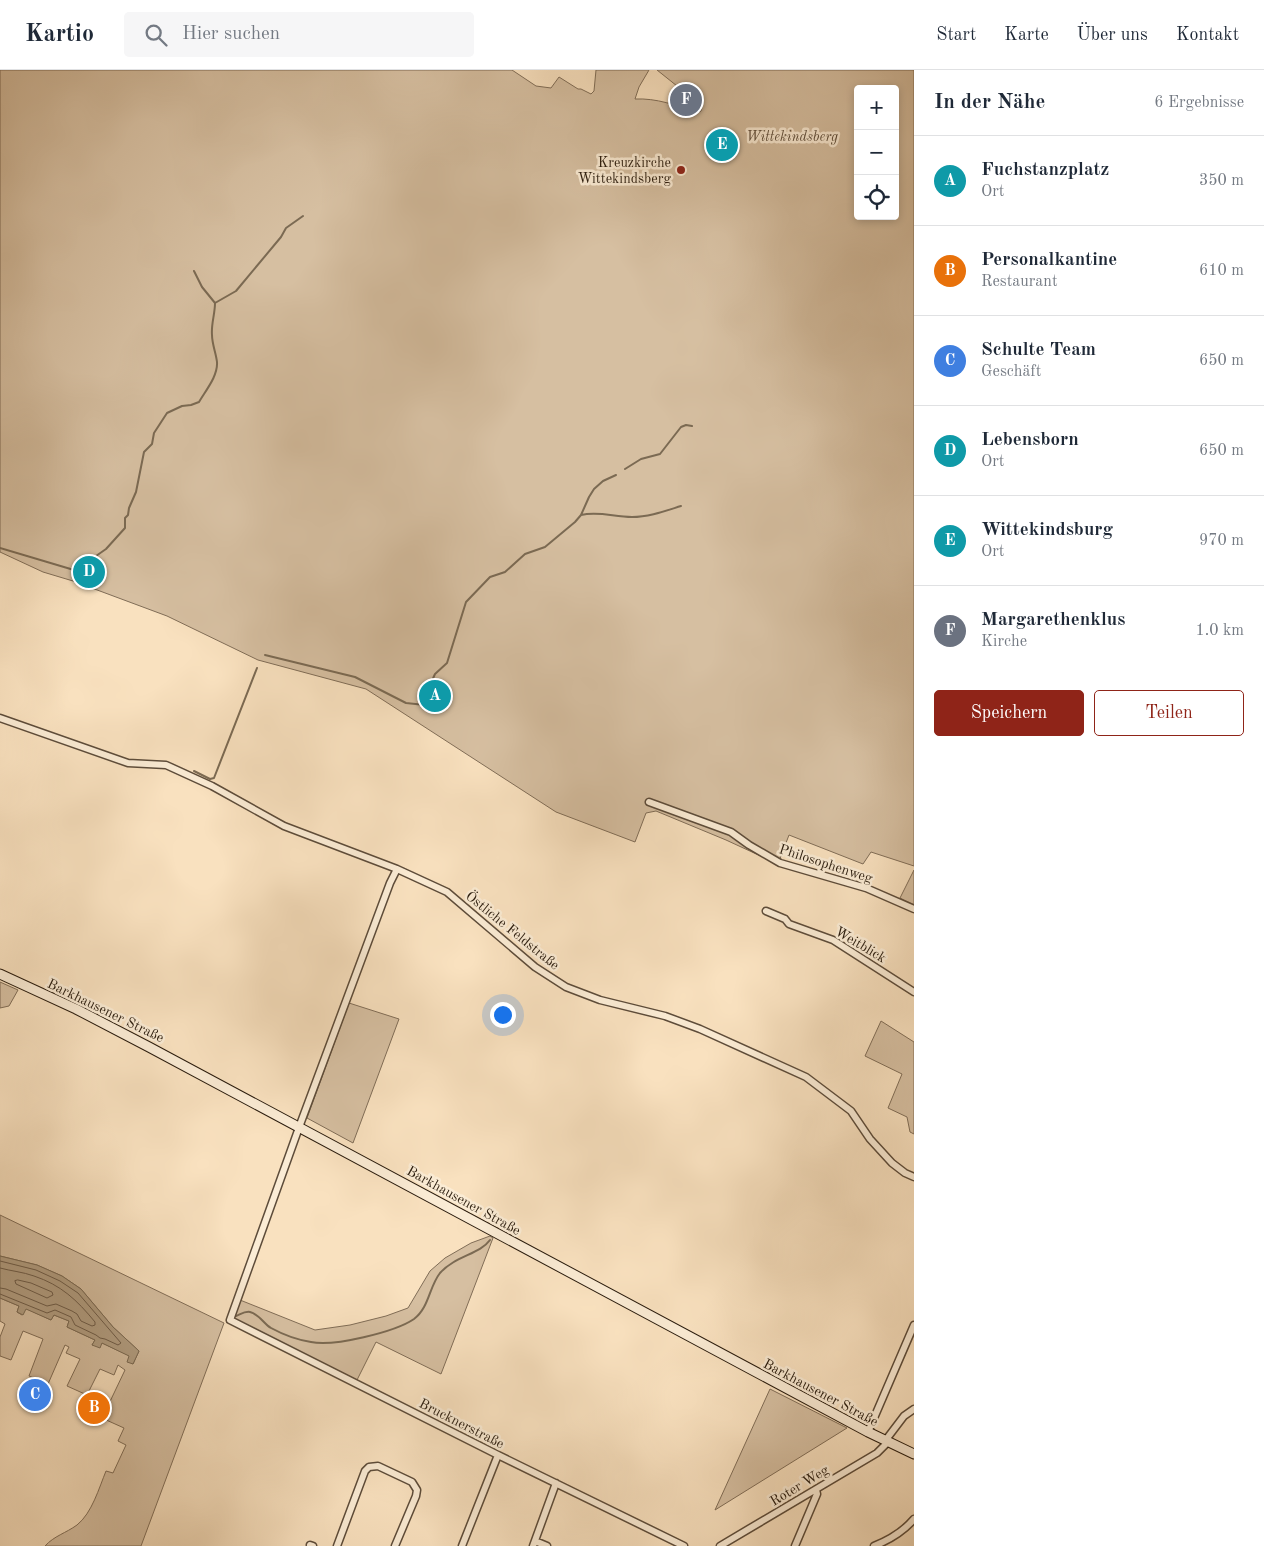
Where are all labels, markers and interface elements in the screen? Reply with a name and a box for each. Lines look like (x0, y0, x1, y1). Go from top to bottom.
search box (124, 12, 474, 57)
icon: search (142, 21, 170, 49)
text: Kartio (25, 23, 94, 47)
text: Hier suchen (182, 25, 280, 44)
text: Start (936, 26, 976, 44)
text: Karte (1004, 26, 1049, 44)
text: Über uns (1077, 26, 1148, 44)
text: Kontakt (1176, 26, 1239, 44)
pin: F (670, 81, 702, 119)
map controls (854, 85, 899, 220)
button: + (854, 85, 899, 130)
text: In der Nähe (934, 92, 1045, 113)
text: 6 Ergebnisse (1154, 95, 1244, 111)
pin: E (706, 126, 738, 164)
park label: Wittekindsberg (746, 130, 838, 145)
button: − (854, 130, 899, 175)
place label: Kreuzkirche Wittekindsberg (578, 156, 671, 186)
text: Fuchstanzplatz (981, 161, 1109, 180)
marker: Kreuzkirche Wittekindsberg (675, 164, 687, 176)
text: A (944, 173, 956, 189)
text: 350 m (1199, 173, 1244, 189)
button: locate (854, 175, 899, 220)
text: Ort (981, 184, 1004, 200)
text: Personalkantine (981, 251, 1117, 270)
text: B (944, 263, 956, 279)
text: 610 m (1199, 263, 1244, 279)
text: Restaurant (981, 274, 1058, 290)
text: Schulte Team (981, 341, 1096, 360)
text: C (945, 353, 955, 369)
text: 650 m (1199, 353, 1244, 369)
text: Geschäft (981, 364, 1041, 380)
text: Lebensborn (981, 431, 1079, 450)
text: D (944, 443, 956, 459)
text: 650 m (1199, 443, 1244, 459)
text: Ort (981, 454, 1004, 470)
text: Wittekindsburg (981, 521, 1113, 540)
text: E (944, 533, 956, 549)
text: 970 m (1199, 533, 1244, 549)
text: Ort (981, 544, 1004, 560)
pin: D (73, 553, 105, 591)
text: Margarethenklus (981, 611, 1125, 630)
text: F (945, 623, 955, 639)
text: 1.0 km (1195, 623, 1244, 639)
text: Kirche (981, 634, 1027, 650)
pin: A (419, 677, 451, 715)
button: Speichern (934, 690, 1084, 736)
button: Teilen (1094, 690, 1244, 736)
street label: Philosophenweg (777, 842, 875, 886)
street label: Östliche Feldstraße (463, 887, 564, 973)
street label: Weitblick (833, 924, 888, 965)
street label: Barkhausener Straße (45, 977, 166, 1045)
your location (490, 1002, 516, 1028)
street label: Barkhausener Straße (404, 1164, 523, 1238)
street label: Barkhausener Straße (761, 1357, 880, 1429)
pin: C (19, 1376, 51, 1414)
pin: B (78, 1389, 110, 1427)
street label: Brucknerstraße (417, 1396, 506, 1451)
street label: Roter Weg (768, 1463, 832, 1509)

